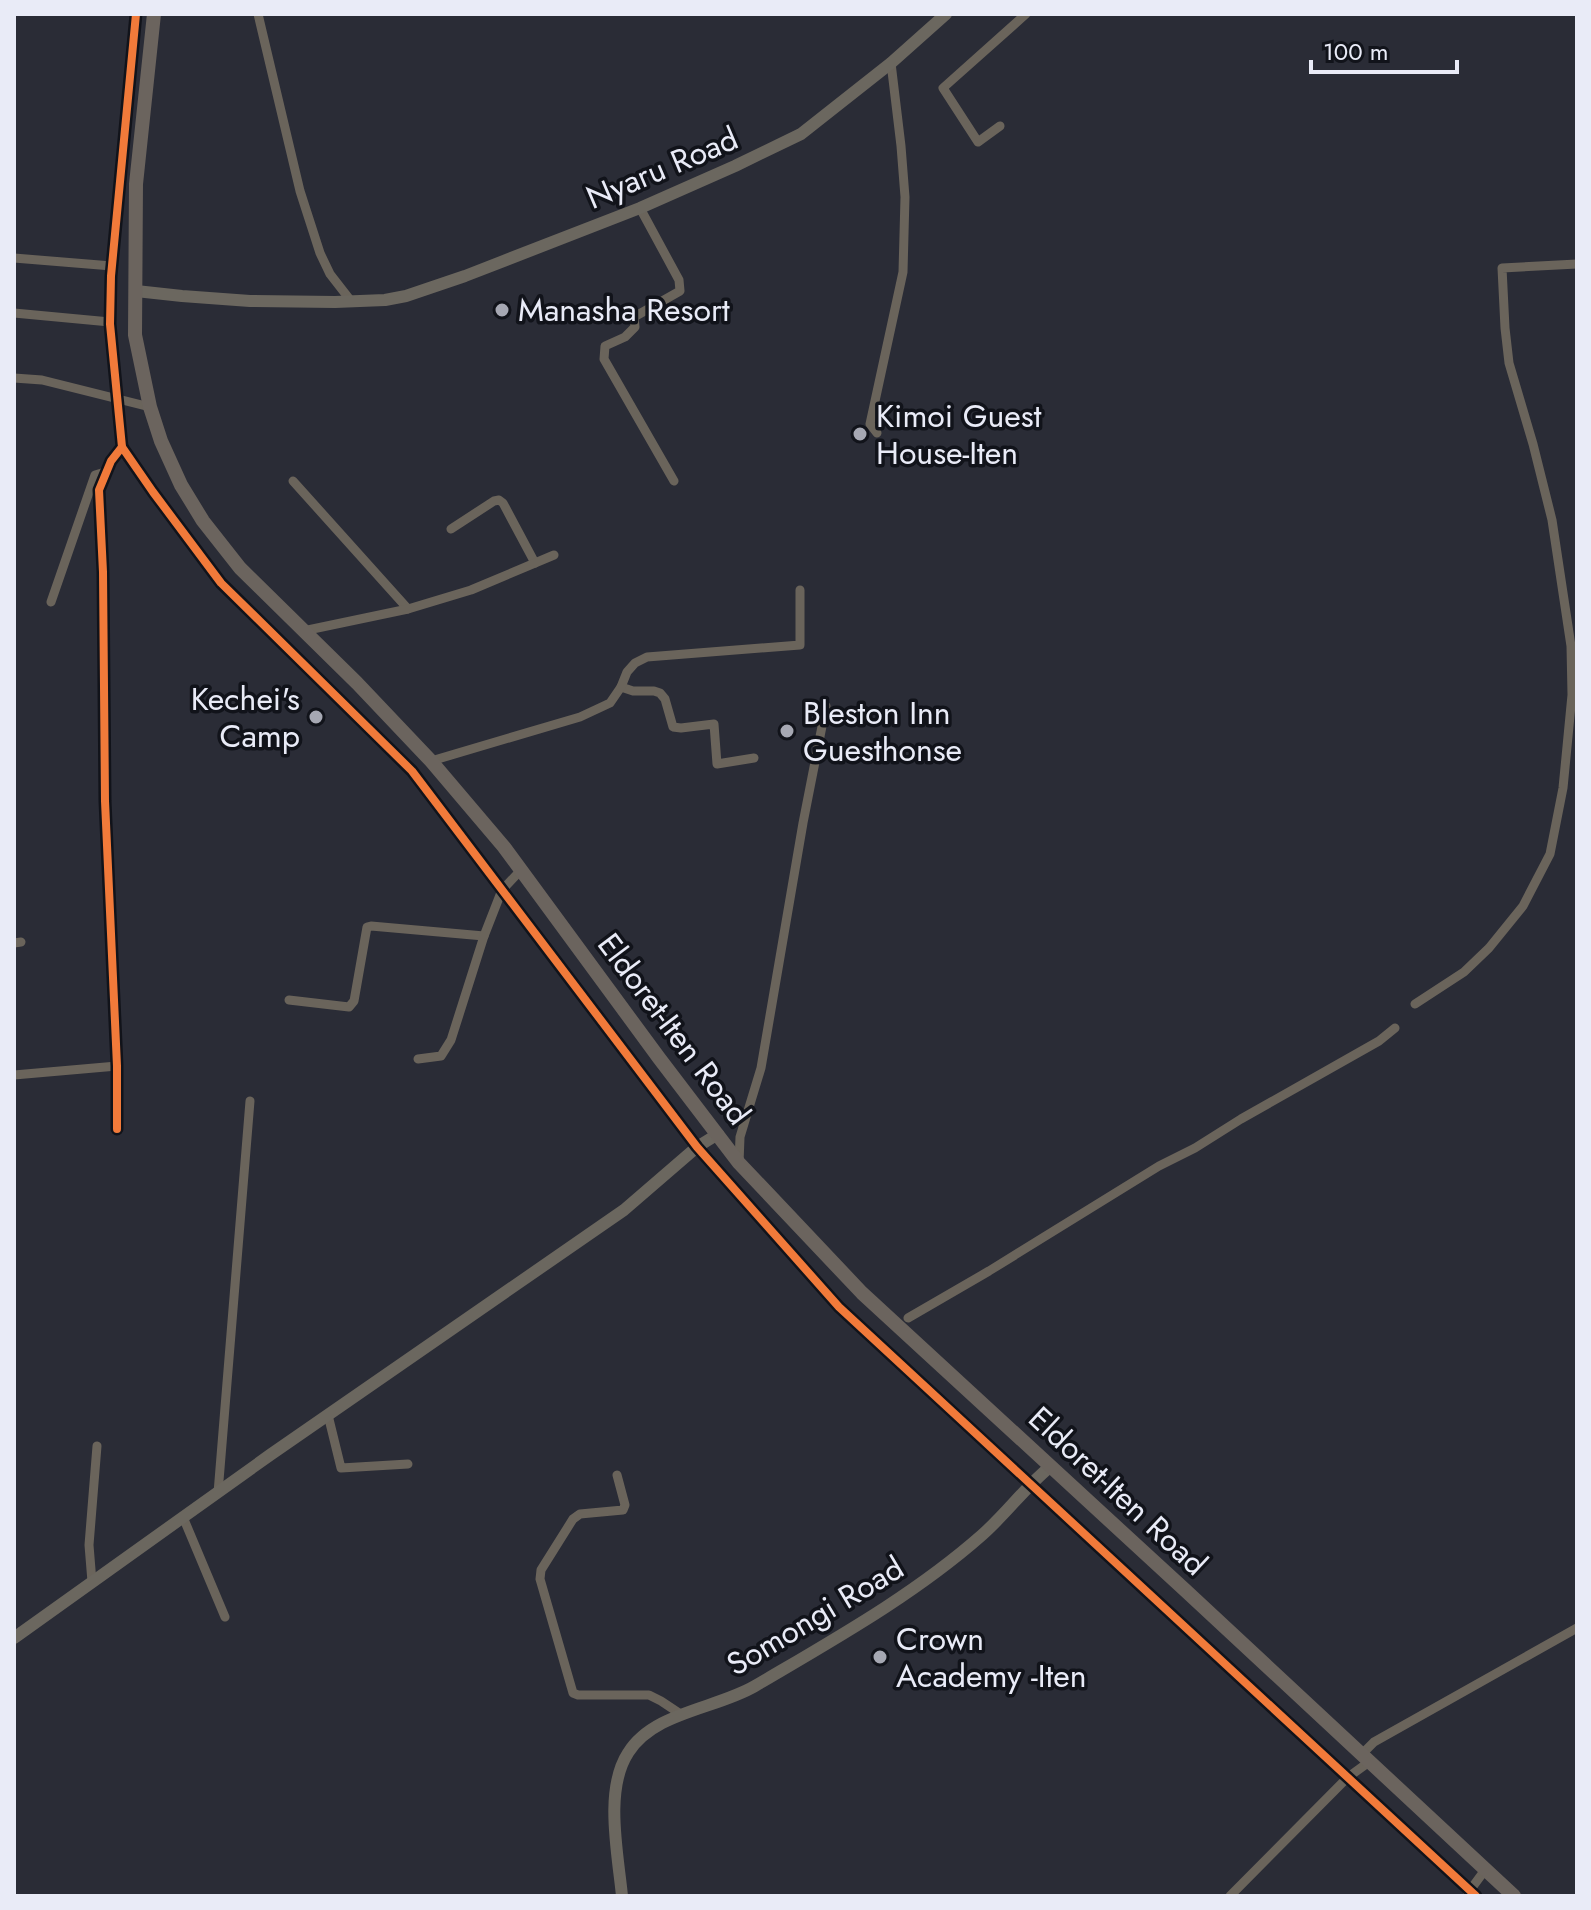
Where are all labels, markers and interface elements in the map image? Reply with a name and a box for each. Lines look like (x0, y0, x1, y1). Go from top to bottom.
scale bar (1311, 24, 1457, 74)
text: 100 m (1323, 34, 1389, 69)
street label: Nyaru Road (579, 115, 745, 221)
place label: Manasha Resort (518, 287, 730, 333)
marker: Manasha Resort (493, 301, 511, 319)
place label: Kimoi Guest House-Iten (876, 393, 1042, 476)
marker: Kimoi Guest House-Iten (851, 425, 869, 443)
place label: Kechei's Camp (191, 676, 300, 759)
place label: Bleston Inn Guesthonse (803, 690, 962, 773)
marker: Kechei's Camp (307, 708, 325, 726)
marker: Bleston Inn Guesthonse (778, 722, 796, 740)
street label: Eldoret-Iten Road (587, 924, 761, 1134)
street label: Eldoret-Iten Road (1018, 1396, 1218, 1586)
street label: Somongi Road (718, 1545, 912, 1687)
place label: Crown Academy -Iten (896, 1616, 1087, 1699)
marker: Crown Academy -Iten (871, 1648, 889, 1666)

